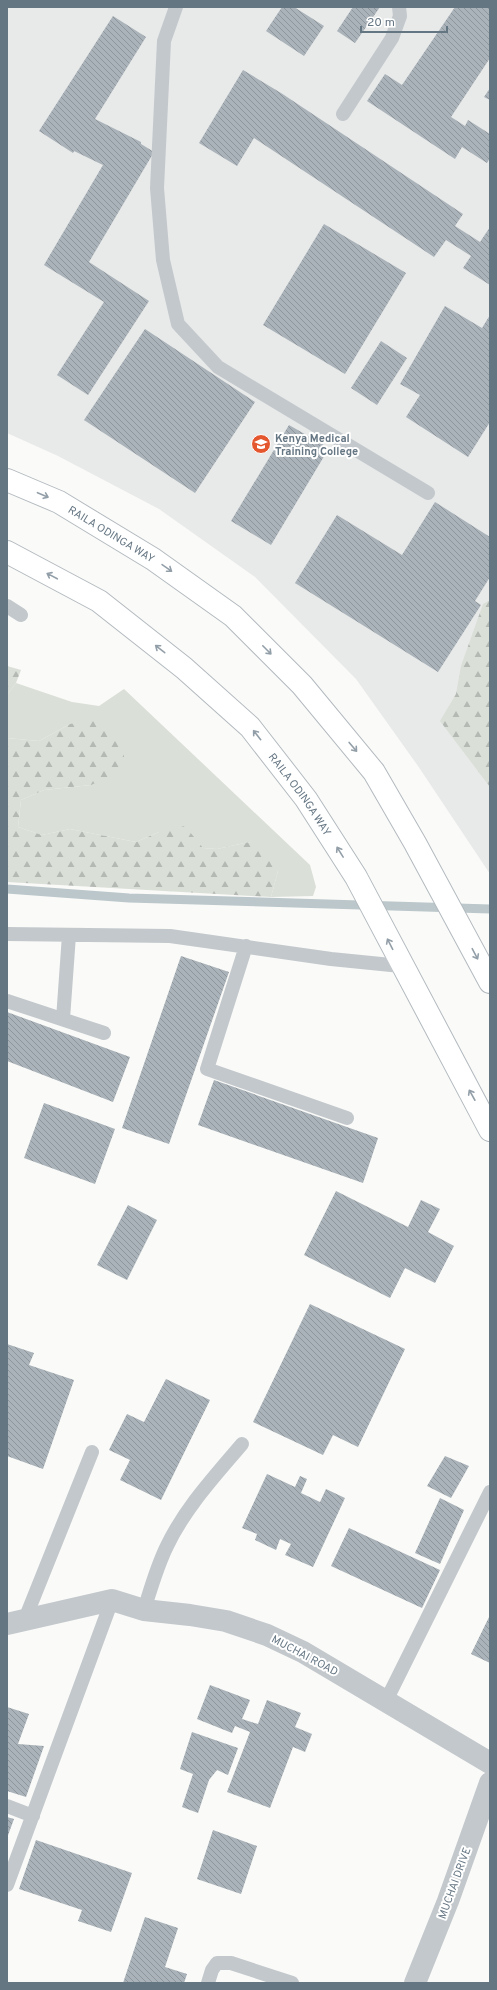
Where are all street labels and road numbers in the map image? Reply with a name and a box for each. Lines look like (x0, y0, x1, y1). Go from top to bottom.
street label: RAILA ODINGA WAY (65, 503, 157, 566)
street label: RAILA ODINGA WAY (265, 751, 334, 839)
street label: MUCHAI ROAD (269, 1632, 340, 1679)
street label: MUCHAI DRIVE (435, 1846, 474, 1921)

